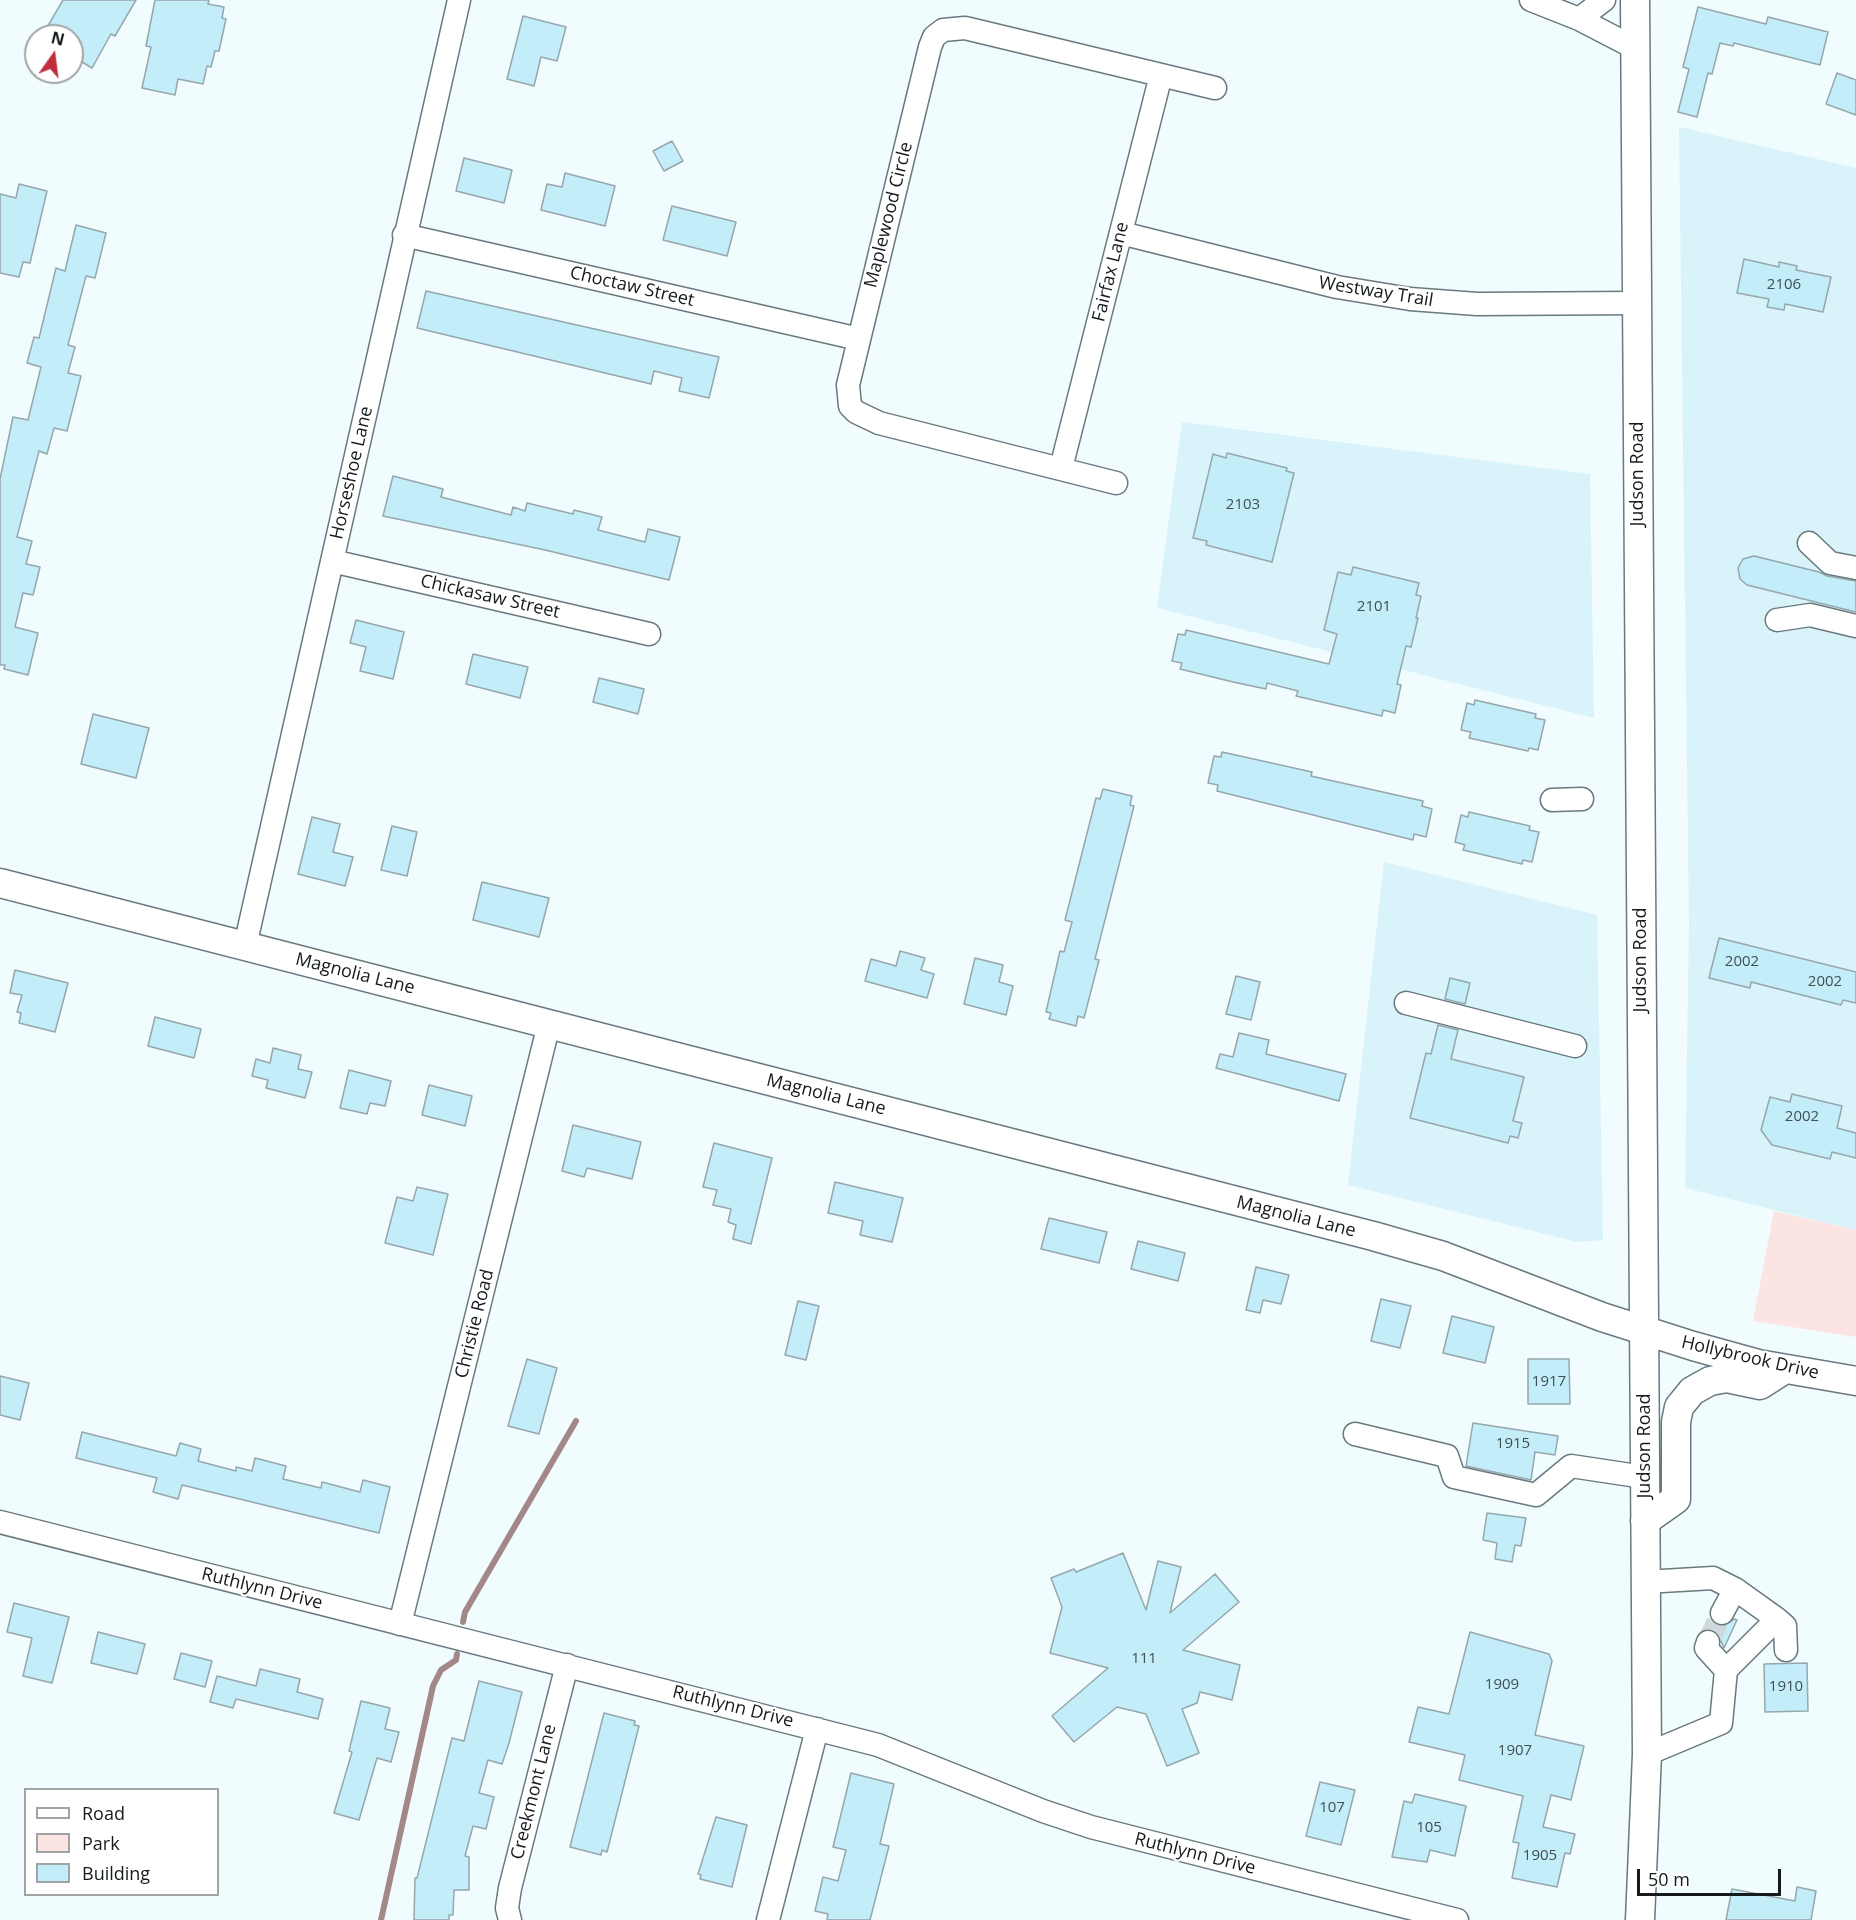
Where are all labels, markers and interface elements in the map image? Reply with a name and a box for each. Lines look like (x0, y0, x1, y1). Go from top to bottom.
north arrow (24, 24, 84, 84)
text: N (49, 26, 67, 51)
street label: Maplewood Circle (860, 140, 918, 290)
street label: Fairfax Lane (1088, 220, 1134, 324)
street label: Choctaw Street (568, 262, 696, 312)
street label: Westway Trail (1317, 272, 1435, 312)
house number: 2106 (1767, 276, 1801, 294)
street label: Horseshoe Lane (326, 404, 378, 542)
street label: Judson Road (1627, 422, 1649, 526)
house number: 2103 (1226, 496, 1260, 514)
street label: Chickasaw Street (418, 570, 562, 624)
house number: 2101 (1357, 598, 1391, 616)
street label: Judson Road (1630, 908, 1652, 1012)
street label: Magnolia Lane (293, 949, 417, 999)
house number: 2002 (1725, 953, 1759, 971)
house number: 2002 (1808, 973, 1842, 991)
street label: Magnolia Lane (764, 1070, 888, 1120)
house number: 2002 (1785, 1108, 1819, 1126)
street label: Magnolia Lane (1234, 1192, 1358, 1242)
street label: Christie Road (451, 1267, 499, 1381)
street label: Hollybrook Drive (1679, 1332, 1821, 1384)
house number: 1917 (1532, 1373, 1566, 1391)
street label: Judson Road (1634, 1394, 1656, 1498)
house number: 1915 (1496, 1435, 1530, 1453)
street label: Ruthlynn Drive (199, 1564, 325, 1614)
house number: 111 (1131, 1650, 1157, 1668)
house number: 1909 (1485, 1676, 1519, 1694)
house number: 1910 (1769, 1678, 1803, 1696)
street label: Ruthlynn Drive (670, 1682, 796, 1732)
street label: Creekmont Lane (507, 1722, 561, 1862)
house number: 1907 (1498, 1742, 1532, 1760)
legend (24, 1788, 219, 1896)
house number: 107 (1319, 1799, 1345, 1817)
text: Road (82, 1801, 125, 1825)
house number: 105 (1416, 1819, 1442, 1837)
street label: Ruthlynn Drive (1132, 1829, 1258, 1879)
text: Park (82, 1831, 120, 1855)
house number: 1905 (1523, 1847, 1557, 1865)
scale bar (1640, 1857, 1784, 1895)
text: Building (82, 1861, 150, 1885)
text: 50 m (1648, 1867, 1690, 1891)

